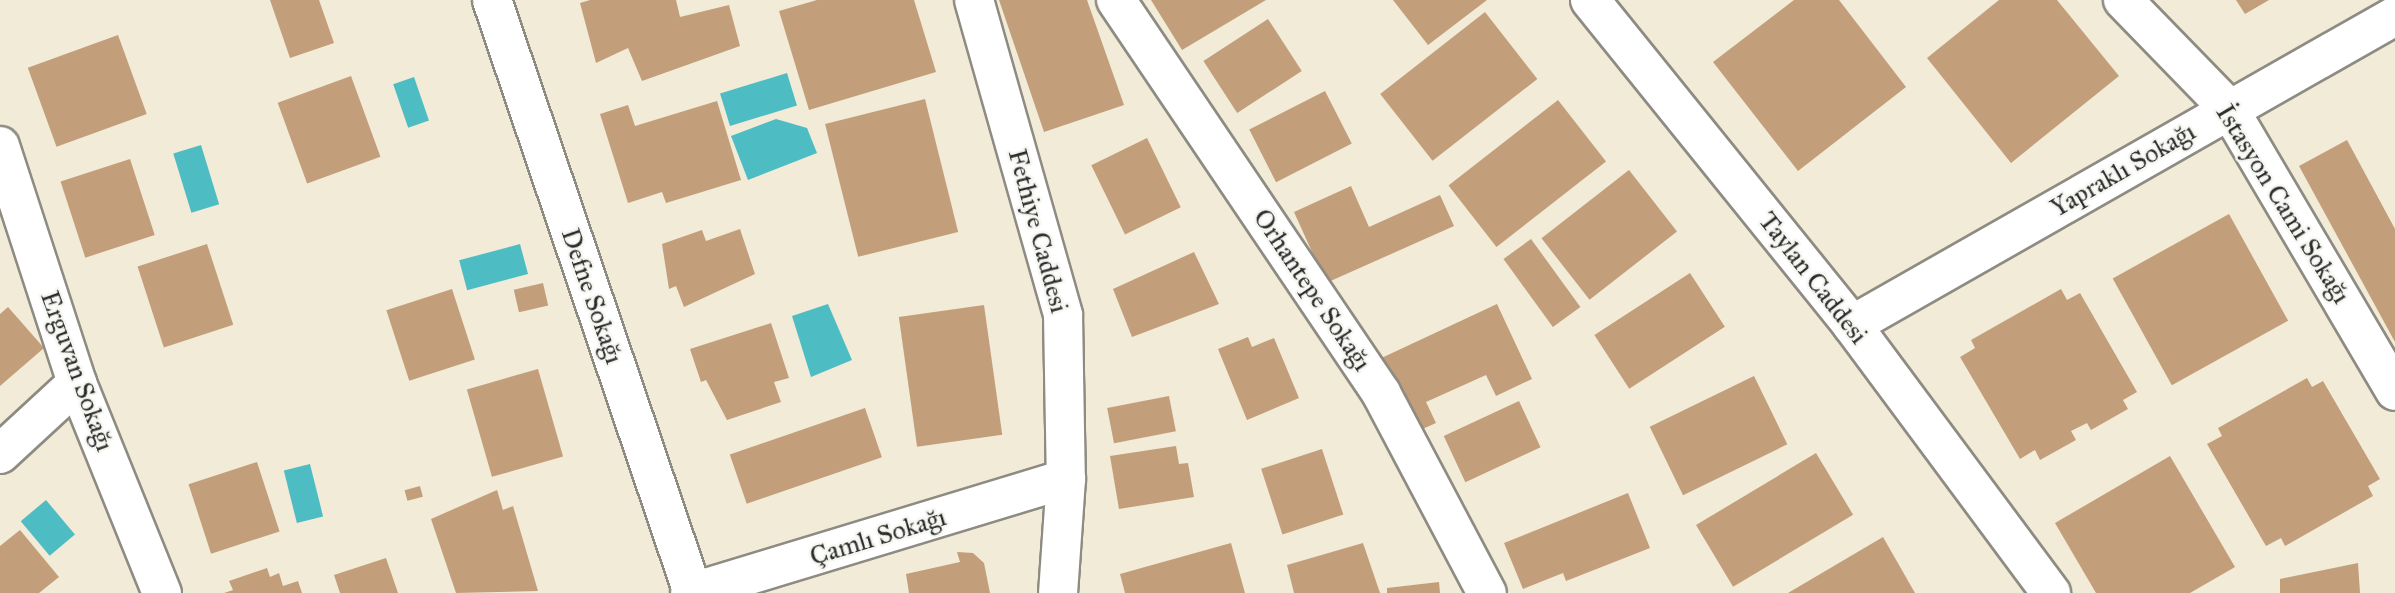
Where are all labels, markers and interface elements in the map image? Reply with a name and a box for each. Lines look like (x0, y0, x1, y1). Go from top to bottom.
street label: İstasyon Cami Sokağı (2209, 99, 2357, 309)
street label: Yapraklı Sokağı (2045, 116, 2201, 224)
street label: Fethiye Caddesi (1001, 146, 1075, 316)
street label: Orhantepe Sokağı (1246, 203, 1378, 377)
street label: Taylan Caddesi (1752, 206, 1874, 350)
street label: Defne Sokağı (554, 224, 630, 368)
street label: Erguvan Sokağı (34, 287, 120, 455)
street label: Çamlı Sokağı (806, 502, 950, 572)

